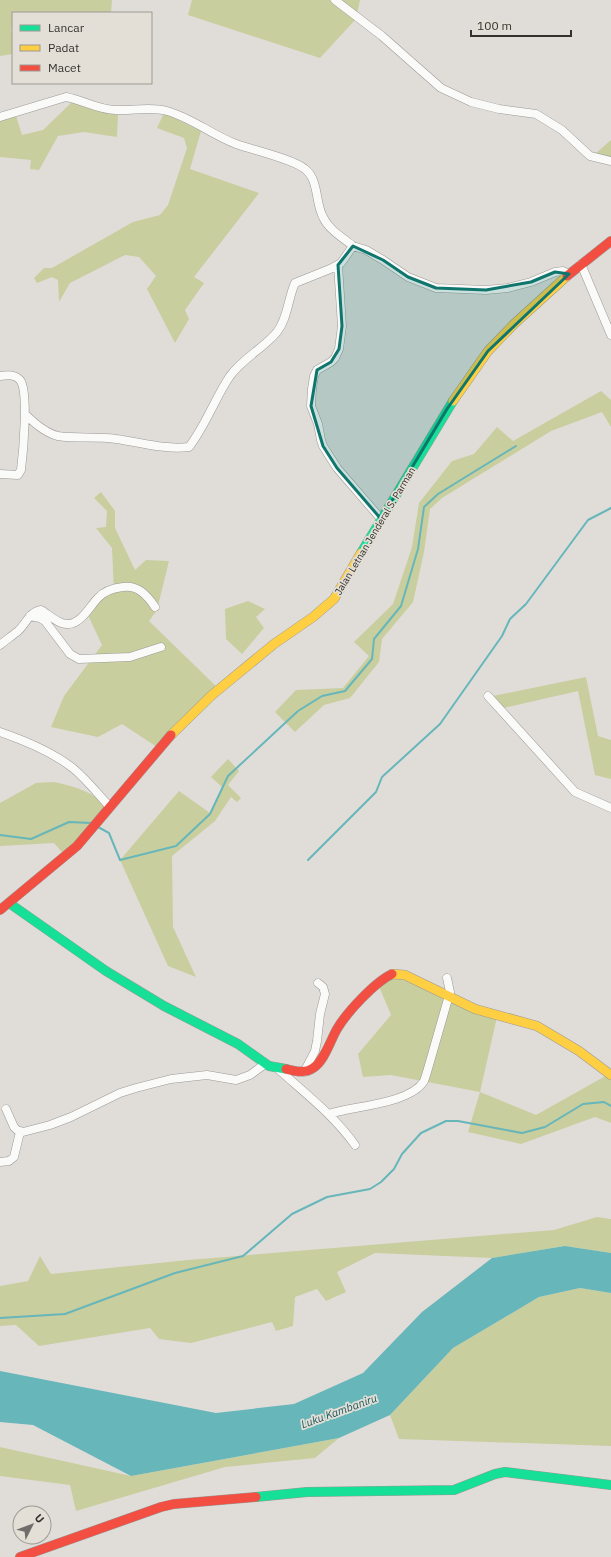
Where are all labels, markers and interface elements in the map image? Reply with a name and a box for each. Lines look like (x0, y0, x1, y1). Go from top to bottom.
legend (12, 12, 152, 84)
scale bar (471, 12, 571, 38)
text: 100 m (477, 18, 512, 33)
text: Lancar (48, 20, 85, 35)
text: Padat (48, 40, 79, 55)
text: Macet (48, 60, 81, 75)
street label: Jalan Letnan Jenderal S. Parman (332, 465, 418, 597)
water label: Luku Kambaniru (299, 1391, 379, 1431)
north arrow (12, 1505, 52, 1545)
text: U (32, 1511, 47, 1526)

